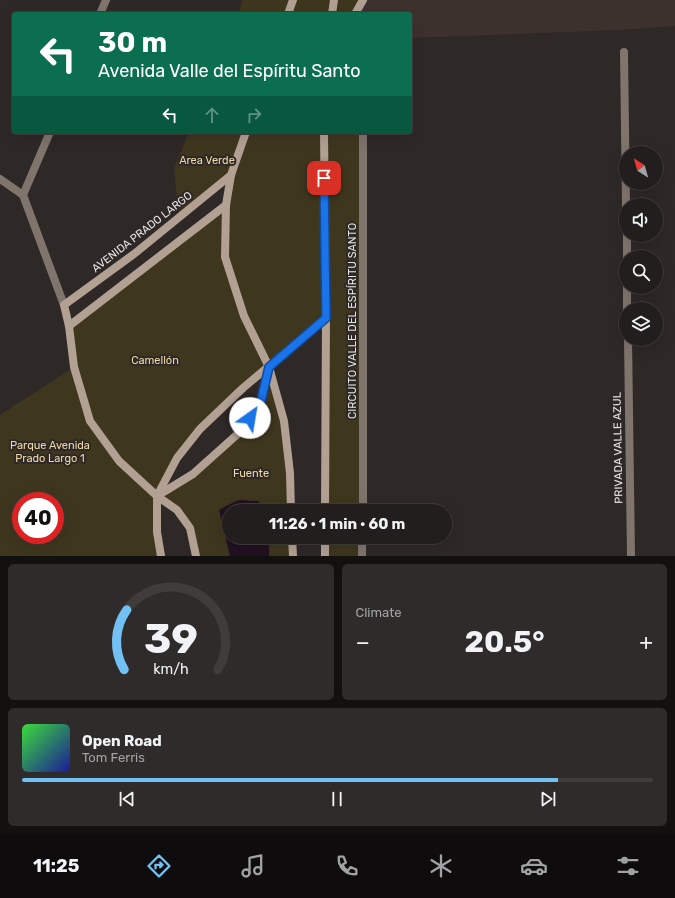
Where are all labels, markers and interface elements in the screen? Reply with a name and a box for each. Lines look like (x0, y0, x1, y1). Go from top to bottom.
text: 30 m (98, 26, 167, 59)
icon: left (32, 28, 84, 80)
text: Avenida Valle del Espíritu Santo (98, 60, 361, 82)
icon: left (159, 104, 181, 126)
icon: ahead (201, 104, 223, 126)
icon: right (243, 104, 265, 126)
north arrow (619, 146, 663, 190)
map controls (619, 146, 663, 346)
park label: Area Verde (179, 154, 235, 167)
pin (307, 161, 341, 195)
icon: arrive (313, 167, 335, 189)
street label: AVENIDA PRADO LARGO (89, 189, 195, 275)
button: sound (619, 198, 663, 242)
street label: CIRCUITO VALLE DEL ESPÍRITU SANTO (346, 223, 359, 419)
button: search (619, 250, 663, 294)
button: layers (619, 302, 663, 346)
park label: Camellón (131, 354, 179, 367)
street label: PRIVADA VALLE AZUL (611, 392, 625, 504)
position arrow (229, 397, 271, 439)
park label: Parque Avenida Prado Largo 1 (10, 439, 90, 465)
park label: Fuente (233, 467, 269, 480)
speed limit sign: 40 (12, 492, 64, 544)
text: 11:26 · 1 min · 60 m (269, 515, 405, 533)
text: Climate (356, 605, 402, 620)
text: 39 (144, 614, 198, 663)
text: 20.5° (465, 624, 545, 660)
text: − (356, 629, 370, 656)
text: + (639, 629, 653, 656)
text: km/h (153, 661, 189, 678)
text: Open Road (82, 732, 162, 750)
text: Tom Ferris (82, 750, 145, 765)
icon: previous (116, 788, 138, 810)
icon: pause (326, 788, 348, 810)
icon: next (537, 788, 559, 810)
icon: directions (145, 852, 173, 880)
icon: music (239, 852, 267, 880)
icon: phone (333, 852, 361, 880)
icon: climate (427, 852, 455, 880)
icon: car (520, 852, 548, 880)
icon: filters (614, 852, 642, 880)
text: 11:25 (33, 855, 79, 877)

